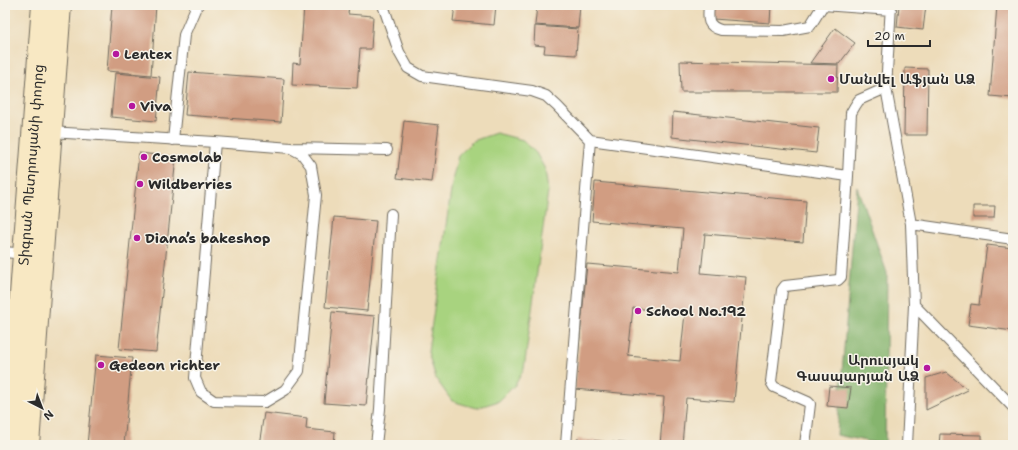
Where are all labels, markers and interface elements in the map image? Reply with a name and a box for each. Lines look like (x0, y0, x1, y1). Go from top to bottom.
scale bar (868, 22, 930, 48)
text: 20 m (874, 28, 905, 44)
place label: Lentex (124, 45, 172, 63)
marker: Lentex (111, 49, 121, 59)
street label: Տիգրան Պետրոսյանի փողոց (14, 64, 47, 266)
place label: Մանվել Աֆյան ԱՁ (839, 70, 975, 88)
marker: Մանվել Աֆյան ԱՁ (826, 74, 836, 84)
place label: Viva (140, 97, 172, 115)
marker: Viva (127, 101, 137, 111)
place label: Cosmolab (152, 148, 222, 166)
marker: Cosmolab (139, 152, 149, 162)
place label: Wildberries (148, 175, 232, 193)
marker: Wildberries (135, 179, 145, 189)
place label: Diana’s bakeshop (145, 229, 270, 247)
marker: Diana’s bakeshop (132, 233, 142, 243)
place label: School No.192 (646, 302, 746, 320)
marker: School No.192 (633, 306, 643, 316)
place label: Արուսյակ Գասպարյան ԱՁ (796, 351, 919, 385)
place label: Gedeon richter (109, 356, 221, 374)
marker: Gedeon richter (96, 360, 106, 370)
marker: Արուսյակ Գասպարյան ԱՁ (922, 363, 932, 373)
north arrow (22, 388, 62, 428)
text: N (40, 407, 57, 424)

